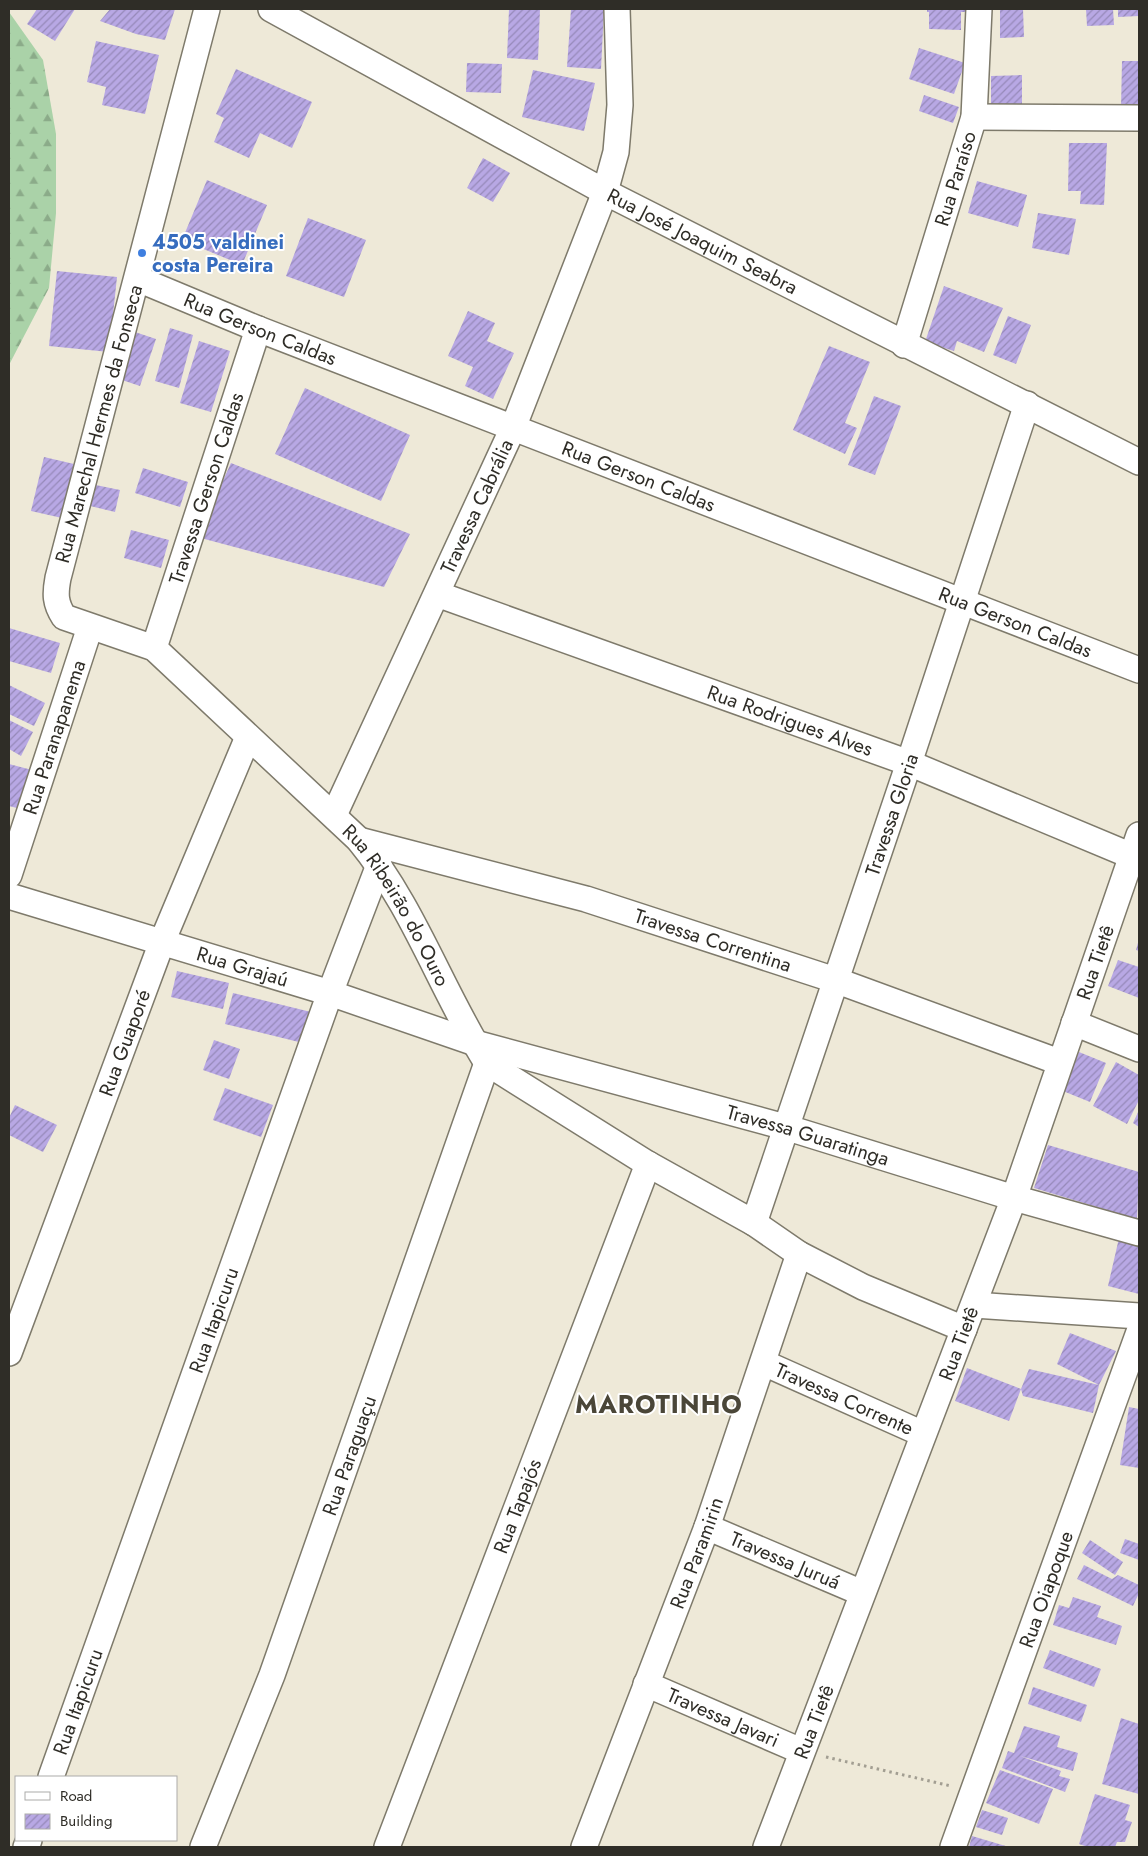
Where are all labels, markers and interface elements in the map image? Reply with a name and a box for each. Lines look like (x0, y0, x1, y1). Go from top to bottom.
street label: Rua Paraíso (927, 127, 983, 230)
street label: Rua José Joaquim Seabra (602, 181, 803, 302)
place label: 4505 valdinei costa Pereira (152, 228, 284, 280)
marker: 4505 valdinei costa Pereira (136, 247, 148, 259)
street label: Rua Marechal Hermes da Fonseca (48, 282, 150, 566)
street label: Rua Gerson Caldas (179, 285, 341, 373)
street label: Travessa Gerson Caldas (161, 389, 251, 588)
street label: Rua Gerson Caldas (557, 433, 720, 519)
street label: Travessa Cabrália (433, 434, 520, 578)
street label: Rua Gerson Caldas (934, 579, 1096, 665)
street label: Rua Paranapanema (15, 656, 93, 818)
street label: Rua Rodrigues Alves (703, 677, 877, 763)
street label: Travessa Gloria (858, 750, 926, 880)
street label: Rua Ribeirão do Ouro (336, 817, 457, 991)
street label: Travessa Correntina (631, 901, 795, 979)
street label: Rua Tietê (1069, 921, 1121, 1004)
street label: Rua Grajaú (193, 939, 292, 994)
street label: Rua Guaporé (91, 985, 158, 1100)
street label: Travessa Guaratinga (723, 1097, 893, 1173)
street label: Rua Itapicuru (181, 1263, 246, 1377)
street label: Rua Tietê (931, 1302, 986, 1385)
street label: Travessa Corrente (771, 1355, 918, 1442)
district label: MAROTINHO (575, 1386, 743, 1422)
street label: Rua Paraguaçu (315, 1392, 384, 1519)
street label: Rua Tapajós (486, 1455, 549, 1558)
street label: Rua Paramirin (662, 1493, 731, 1613)
street label: Travessa Juruá (726, 1524, 845, 1597)
street label: Rua Oiapoque (1012, 1527, 1081, 1652)
street label: Rua Itapicuru (46, 1645, 110, 1759)
street label: Travessa Javari (662, 1680, 784, 1754)
street label: Rua Tietê (786, 1681, 841, 1763)
legend (15, 1776, 178, 1841)
text: Road (60, 1785, 92, 1807)
text: Building (60, 1810, 112, 1832)

